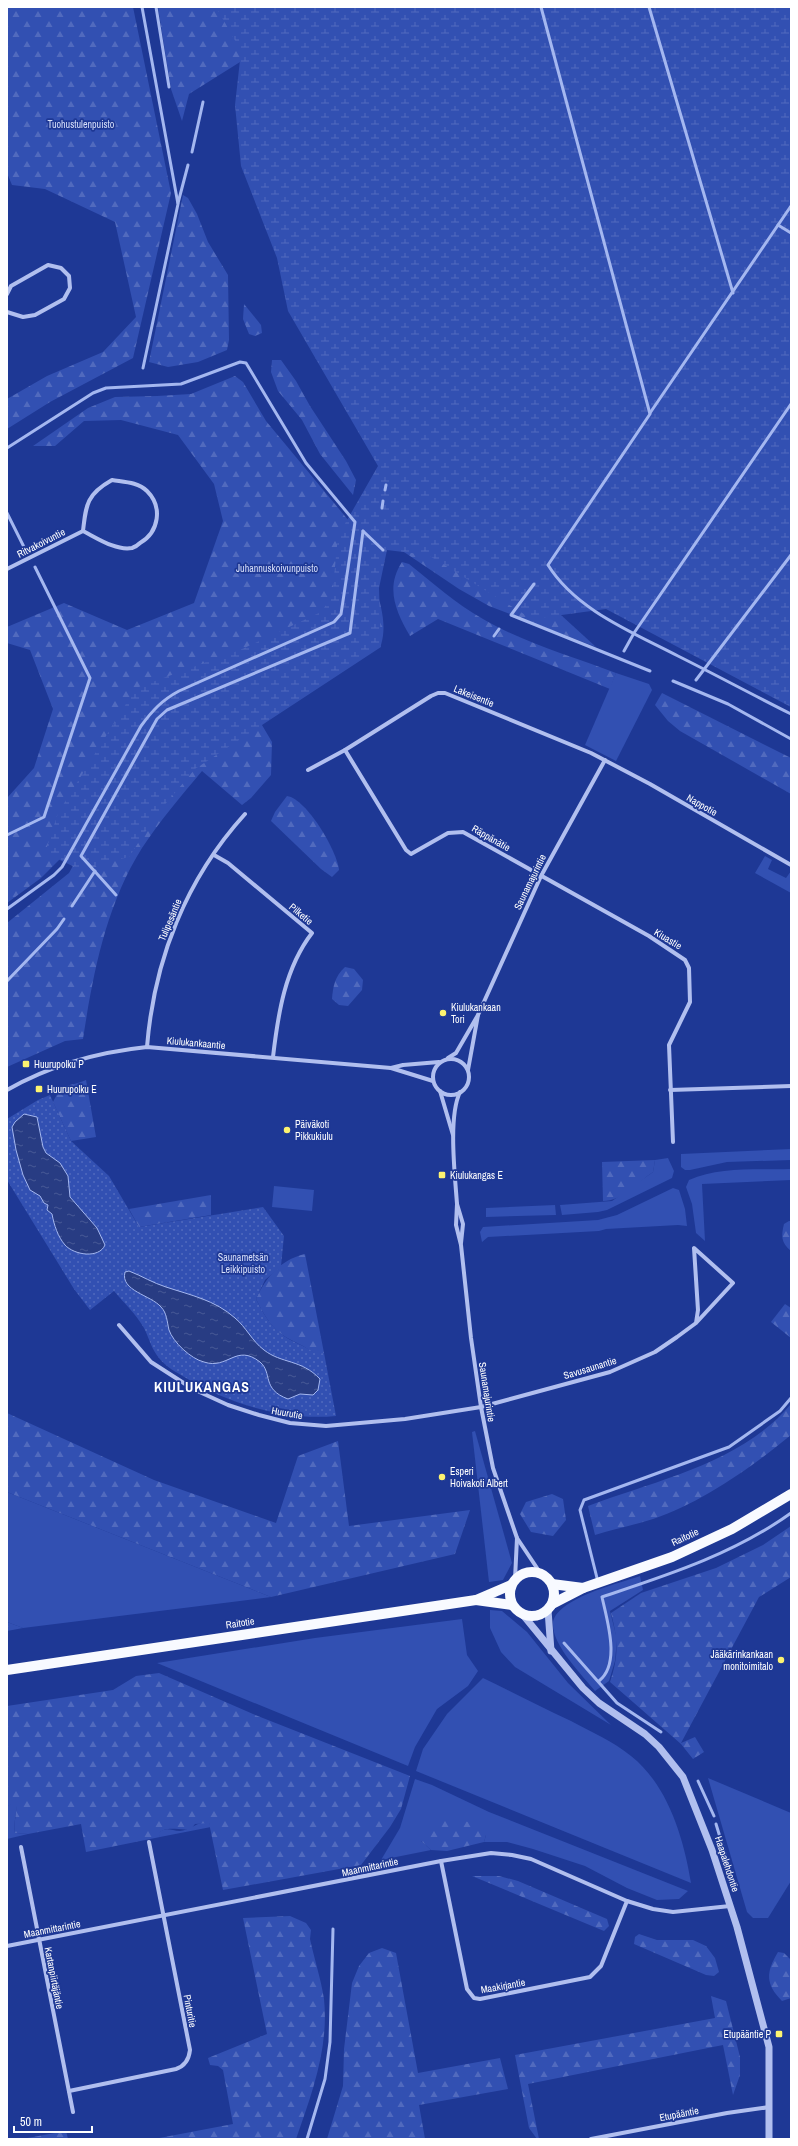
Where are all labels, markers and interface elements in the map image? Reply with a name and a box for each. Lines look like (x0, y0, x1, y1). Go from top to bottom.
park label: Tuohustulenpuisto (48, 118, 115, 131)
street label: Ritvakoivuntie (15, 525, 68, 561)
park label: Juhannuskoivunpuisto (236, 562, 318, 575)
street label: Lakeisentie (452, 682, 496, 710)
street label: Nappotie (684, 791, 720, 819)
street label: Räppänätie (469, 822, 513, 854)
street label: Saunamajurintie (511, 852, 549, 912)
street label: Tulipesäntie (155, 897, 185, 943)
street label: Pilketie (286, 900, 316, 928)
street label: Kiuastie (652, 926, 685, 953)
place label: Kiulukankaan Tori (451, 1001, 501, 1026)
marker: Kiulukankaan Tori (438, 1008, 448, 1018)
street label: Kiulukankaantie (166, 1034, 226, 1052)
place label: Huurupolku P (34, 1058, 84, 1071)
marker: Huurupolku P (21, 1059, 31, 1069)
place label: Huurupolku E (47, 1083, 97, 1096)
marker: Huurupolku E (34, 1084, 44, 1094)
place label: Päiväkoti Pikkukiulu (295, 1118, 333, 1143)
marker: Päiväkoti Pikkukiulu (282, 1125, 292, 1135)
place label: Kiulukangas E (450, 1169, 503, 1182)
marker: Kiulukangas E (437, 1170, 447, 1180)
park label: Saunametsän Leikkipuisto (218, 1251, 268, 1276)
street label: Savusaunantie (562, 1354, 618, 1382)
street label: Saunamajurintie (476, 1361, 498, 1423)
district label: KIULUKANGAS (154, 1378, 250, 1396)
street label: Huurutie (270, 1404, 304, 1422)
place label: Esperi Hoivakoti Albert (450, 1465, 509, 1490)
marker: Esperi Hoivakoti Albert (437, 1472, 447, 1482)
street label: Raitotie (669, 1525, 701, 1549)
street label: Raitotie (225, 1615, 256, 1631)
place label: Jääkärinkankaan monitoimitalo (711, 1648, 773, 1673)
marker: Jääkärinkankaan monitoimitalo (776, 1655, 786, 1665)
street label: Haapalehdontie (712, 1834, 742, 1894)
street label: Maanmittarintie (341, 1855, 400, 1879)
street label: Maanmittarintie (23, 1917, 82, 1941)
street label: Kartanpiirtäjäntie (42, 1946, 66, 2011)
street label: Maakirjantie (480, 1976, 527, 1996)
street label: Pinturitie (180, 1993, 200, 2029)
place label: Etupääntie P (724, 2028, 772, 2041)
marker: Etupääntie P (774, 2029, 784, 2039)
street label: Etupääntie (658, 2104, 700, 2124)
scale bar (14, 2108, 92, 2134)
text: 50 m (20, 2114, 42, 2130)

